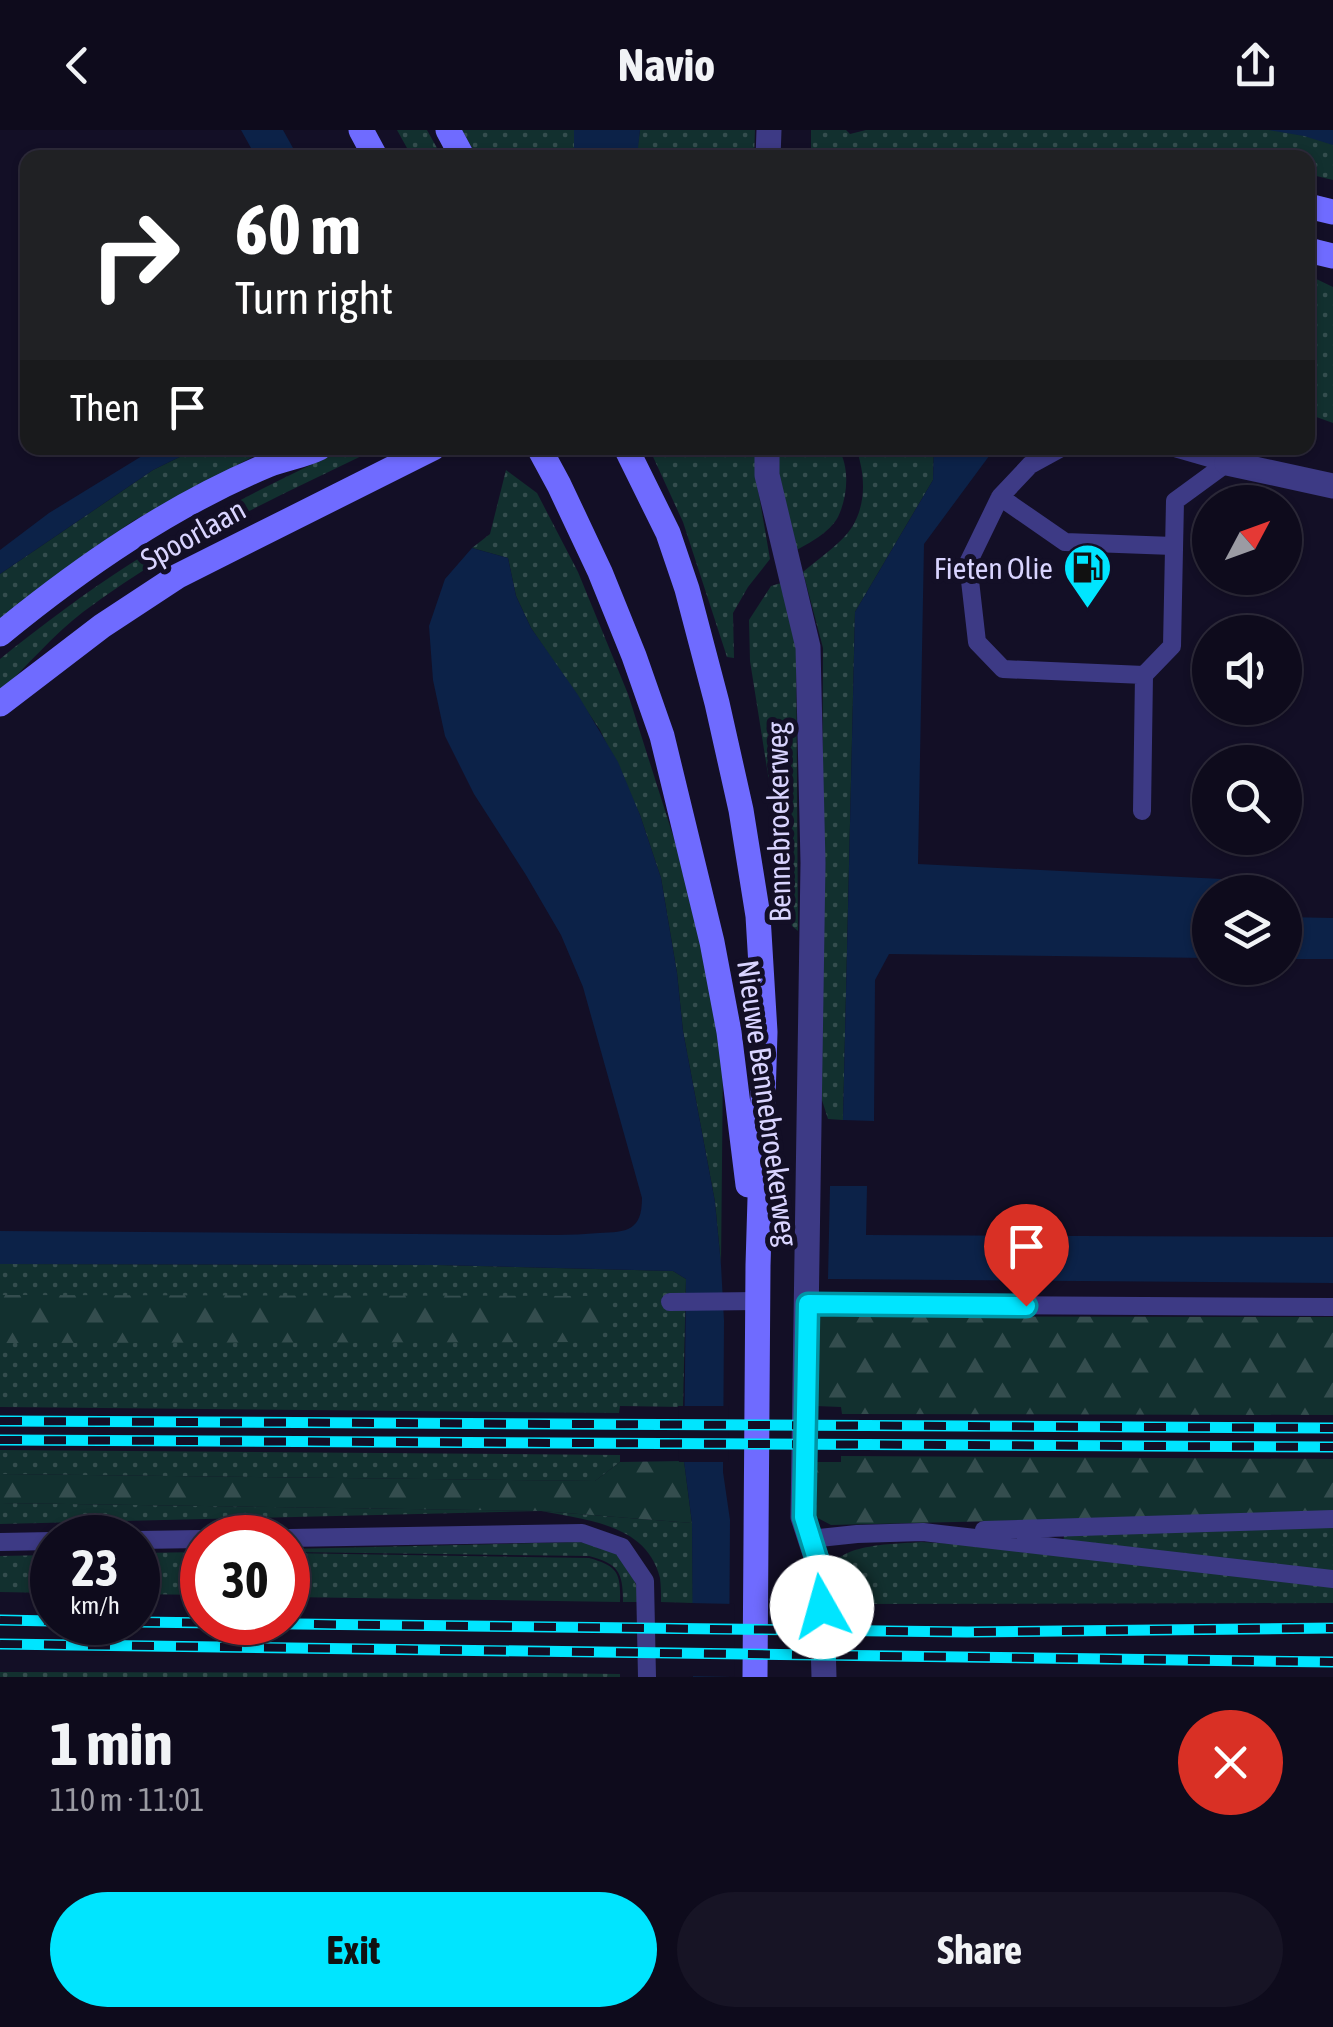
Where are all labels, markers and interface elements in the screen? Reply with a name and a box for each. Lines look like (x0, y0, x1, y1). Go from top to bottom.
icon: back (50, 38, 105, 93)
icon: share (1228, 38, 1283, 93)
text: Navio (618, 39, 715, 91)
text: 60 m (235, 189, 361, 269)
icon: right (70, 190, 200, 320)
text: Turn right (235, 272, 393, 324)
icon: arrive (160, 380, 215, 435)
text: Then (70, 386, 140, 429)
north arrow (1192, 485, 1302, 595)
map controls (1192, 485, 1302, 985)
street label: Spoorlaan (135, 491, 251, 577)
fuel station icon: Fieten Olie (1062, 542, 1114, 610)
place label: Fieten Olie (934, 551, 1053, 585)
button: sound (1192, 615, 1302, 725)
street label: Bennebroekerweg (759, 721, 797, 923)
button: search (1192, 745, 1302, 855)
button: layers (1192, 875, 1302, 985)
street label: Nieuwe Bennebroekerweg (731, 958, 805, 1248)
pin (984, 1204, 1069, 1307)
icon: arrive (999, 1219, 1054, 1274)
speed limit sign: 30 (180, 1515, 310, 1645)
text: 23 (71, 1539, 118, 1597)
position arrow (770, 1555, 874, 1659)
text: km/h (70, 1591, 120, 1619)
text: 1 min (50, 1709, 173, 1778)
button: close (1178, 1710, 1283, 1815)
text: 110 m · 11:01 (50, 1781, 205, 1818)
button: Exit (50, 1892, 657, 2007)
button: Share (677, 1892, 1283, 2007)

